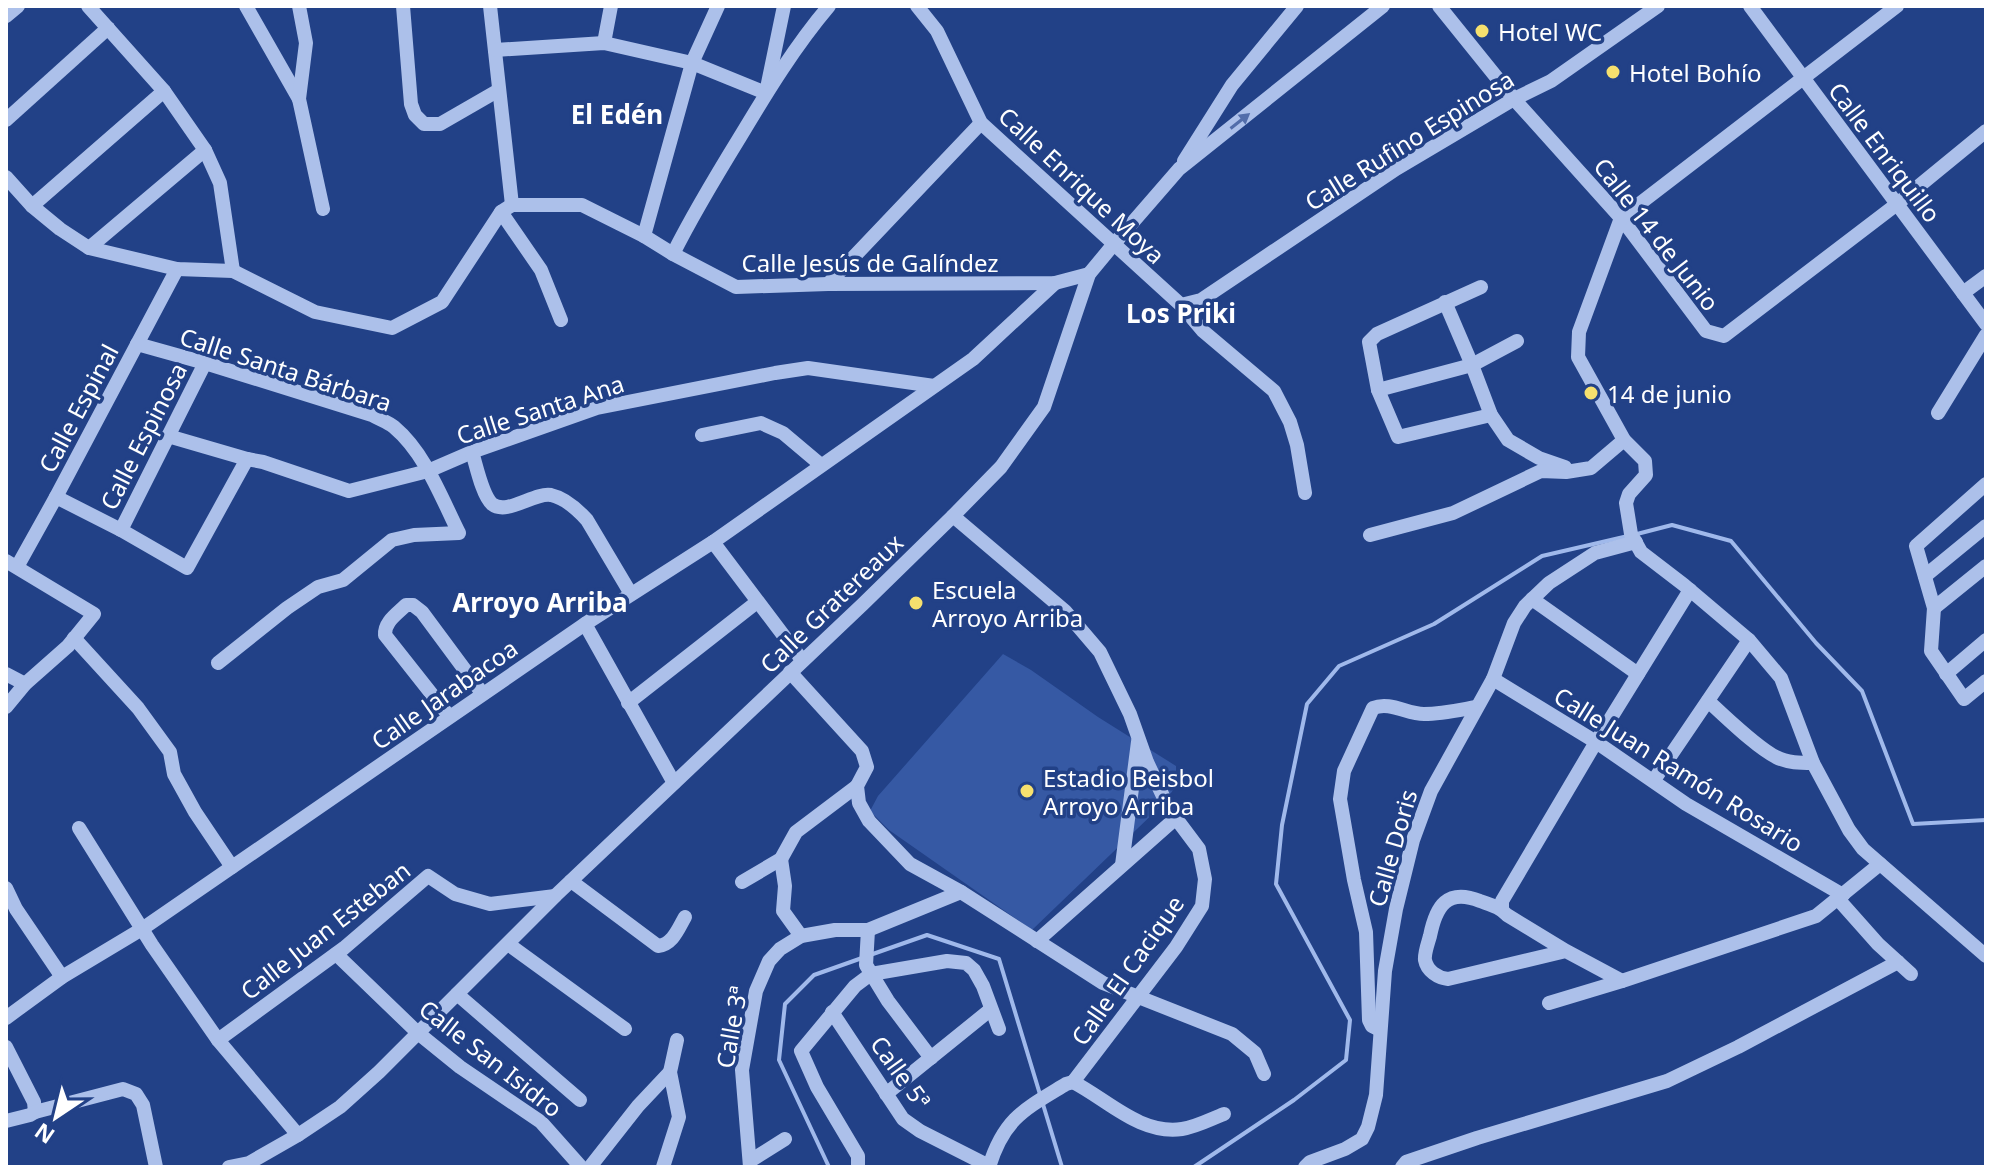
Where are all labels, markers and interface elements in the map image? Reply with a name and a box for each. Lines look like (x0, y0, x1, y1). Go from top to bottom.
place label: Hotel WC (1498, 15, 1602, 48)
marker: Hotel WC (1473, 22, 1491, 40)
place label: Hotel Bohío (1629, 56, 1762, 89)
street label: Calle Rufino Espinosa (1298, 62, 1520, 218)
marker: Hotel Bohío (1604, 63, 1622, 81)
street label: Calle Enriquillo (1821, 75, 1949, 229)
district label: El Edén (571, 96, 663, 132)
street label: Calle Enrique Moya (992, 99, 1172, 271)
one-way arrow (1230, 113, 1250, 130)
street label: Calle 14 de Junio (1587, 151, 1727, 317)
street label: Calle Jesús de Galíndez (742, 246, 998, 279)
district label: Los Priki (1126, 295, 1236, 331)
street label: Calle Santa Bárbara (176, 319, 396, 419)
street label: Calle Espinal (30, 338, 126, 478)
street label: Calle Espinosa (92, 357, 194, 515)
street label: Calle Santa Ana (452, 366, 628, 452)
place label: 14 de junio (1607, 377, 1732, 410)
marker: 14 de junio (1582, 384, 1600, 402)
street label: Calle Gratereaux (752, 526, 910, 680)
place label: Escuela Arroyo Arriba (932, 573, 1083, 634)
district label: Arroyo Arriba (452, 584, 628, 620)
marker: Escuela Arroyo Arriba (907, 594, 925, 612)
street label: Calle Jarabacoa (364, 631, 524, 757)
street label: Calle Juan Ramón Rosario (1548, 679, 1810, 859)
place label: Estadio Beisbol Arroyo Arriba (1043, 761, 1214, 822)
marker: Estadio Beisbol Arroyo Arriba (1018, 782, 1036, 800)
street label: Calle Doris (1360, 786, 1424, 910)
street label: Calle Juan Esteban (233, 853, 417, 1007)
street label: Calle El Cacique (1063, 888, 1191, 1052)
street label: Calle 3ª (708, 983, 754, 1071)
street label: Calle San Isidro (413, 992, 569, 1124)
street label: Calle 5ª (863, 1029, 939, 1115)
north arrow (16, 1077, 96, 1157)
text: N (28, 1117, 60, 1152)

